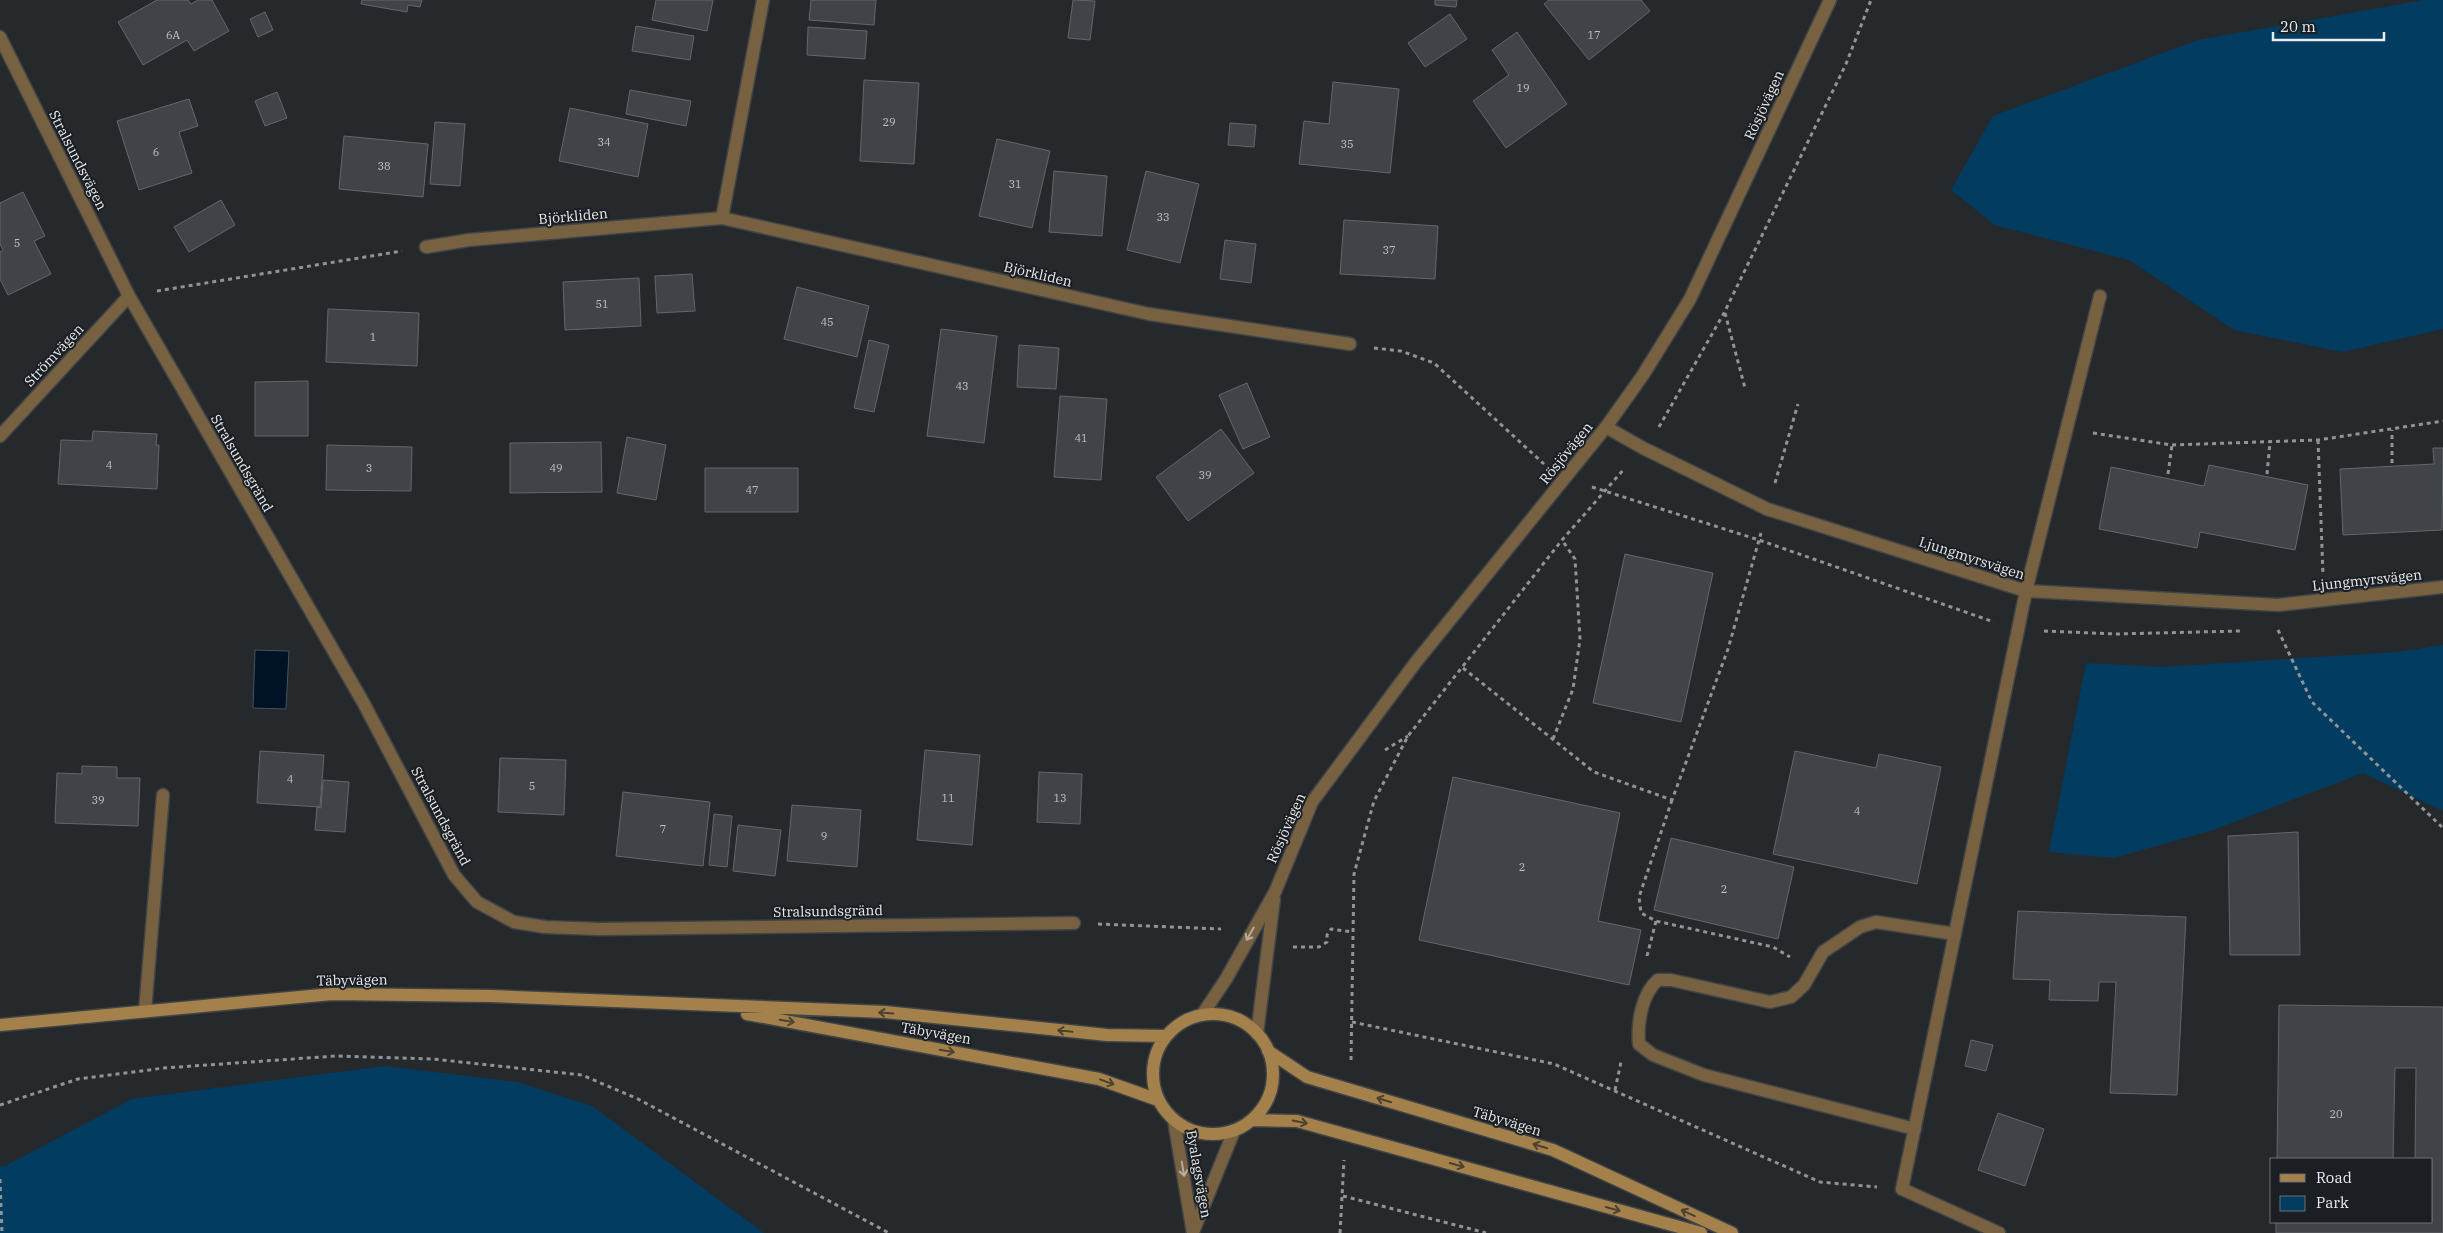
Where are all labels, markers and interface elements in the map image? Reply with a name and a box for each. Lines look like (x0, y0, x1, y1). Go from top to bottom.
scale bar (2273, 10, 2384, 42)
text: 20 m (2280, 17, 2316, 36)
house number: 6A (166, 28, 181, 42)
house number: 17 (1587, 28, 1601, 42)
street label: Rösjövägen (1740, 67, 1788, 143)
house number: 19 (1516, 81, 1530, 95)
street label: Stralsundsvägen (45, 107, 111, 213)
house number: 29 (882, 115, 896, 129)
house number: 34 (597, 135, 611, 149)
house number: 35 (1340, 137, 1354, 151)
house number: 6 (153, 145, 159, 159)
house number: 38 (377, 159, 391, 173)
house number: 31 (1008, 177, 1022, 191)
street label: Björkliden (538, 204, 608, 228)
house number: 33 (1156, 210, 1170, 224)
house number: 5 (14, 236, 20, 250)
house number: 37 (1382, 243, 1396, 257)
street label: Björkliden (1002, 257, 1074, 291)
house number: 51 (595, 297, 609, 311)
house number: 45 (820, 315, 834, 329)
street label: Strömvägen (20, 320, 88, 390)
house number: 1 (370, 330, 376, 344)
house number: 43 (955, 379, 969, 393)
street label: Stralsundsgränd (207, 411, 277, 515)
street label: Rösjövägen (1535, 418, 1597, 488)
house number: 41 (1074, 431, 1088, 445)
house number: 4 (106, 458, 113, 472)
house number: 3 (366, 461, 372, 475)
house number: 49 (549, 461, 563, 475)
house number: 39 (1198, 468, 1212, 482)
house number: 47 (745, 483, 759, 497)
street label: Ljungmyrsvägen (1917, 532, 2027, 584)
street label: Ljungmyrsvägen (2311, 565, 2423, 595)
street label: Stralsundsgränd (407, 763, 475, 869)
house number: 4 (287, 772, 294, 786)
house number: 5 (529, 779, 535, 793)
street label: Rösjövägen (1263, 790, 1309, 866)
house number: 11 (941, 791, 955, 805)
house number: 13 (1053, 791, 1067, 805)
house number: 39 (91, 793, 105, 807)
house number: 4 (1854, 804, 1861, 818)
house number: 7 (660, 822, 666, 836)
house number: 9 (821, 829, 827, 843)
house number: 2 (1519, 860, 1525, 874)
house number: 2 (1721, 882, 1727, 896)
street label: Stralsundsgränd (773, 901, 884, 921)
one-way arrow (1245, 926, 1255, 941)
street label: Täbyvägen (316, 970, 388, 990)
one-way arrow (879, 1008, 895, 1017)
one-way arrow (779, 1017, 795, 1027)
street label: Täbyvägen (899, 1018, 973, 1048)
one-way arrow (1058, 1026, 1074, 1036)
one-way arrow (939, 1046, 955, 1056)
one-way arrow (1098, 1077, 1114, 1087)
one-way arrow (1376, 1094, 1392, 1104)
street label: Täbyvägen (1470, 1102, 1544, 1140)
house number: 20 (2329, 1107, 2343, 1121)
one-way arrow (1292, 1118, 1308, 1127)
street label: Byalagsvägen (1182, 1129, 1216, 1220)
one-way arrow (1532, 1141, 1548, 1151)
legend (2270, 1158, 2433, 1223)
one-way arrow (1178, 1160, 1188, 1176)
one-way arrow (1448, 1161, 1464, 1171)
text: Road (2316, 1168, 2352, 1187)
text: Park (2316, 1193, 2349, 1212)
one-way arrow (1605, 1205, 1621, 1214)
one-way arrow (1681, 1207, 1696, 1217)

